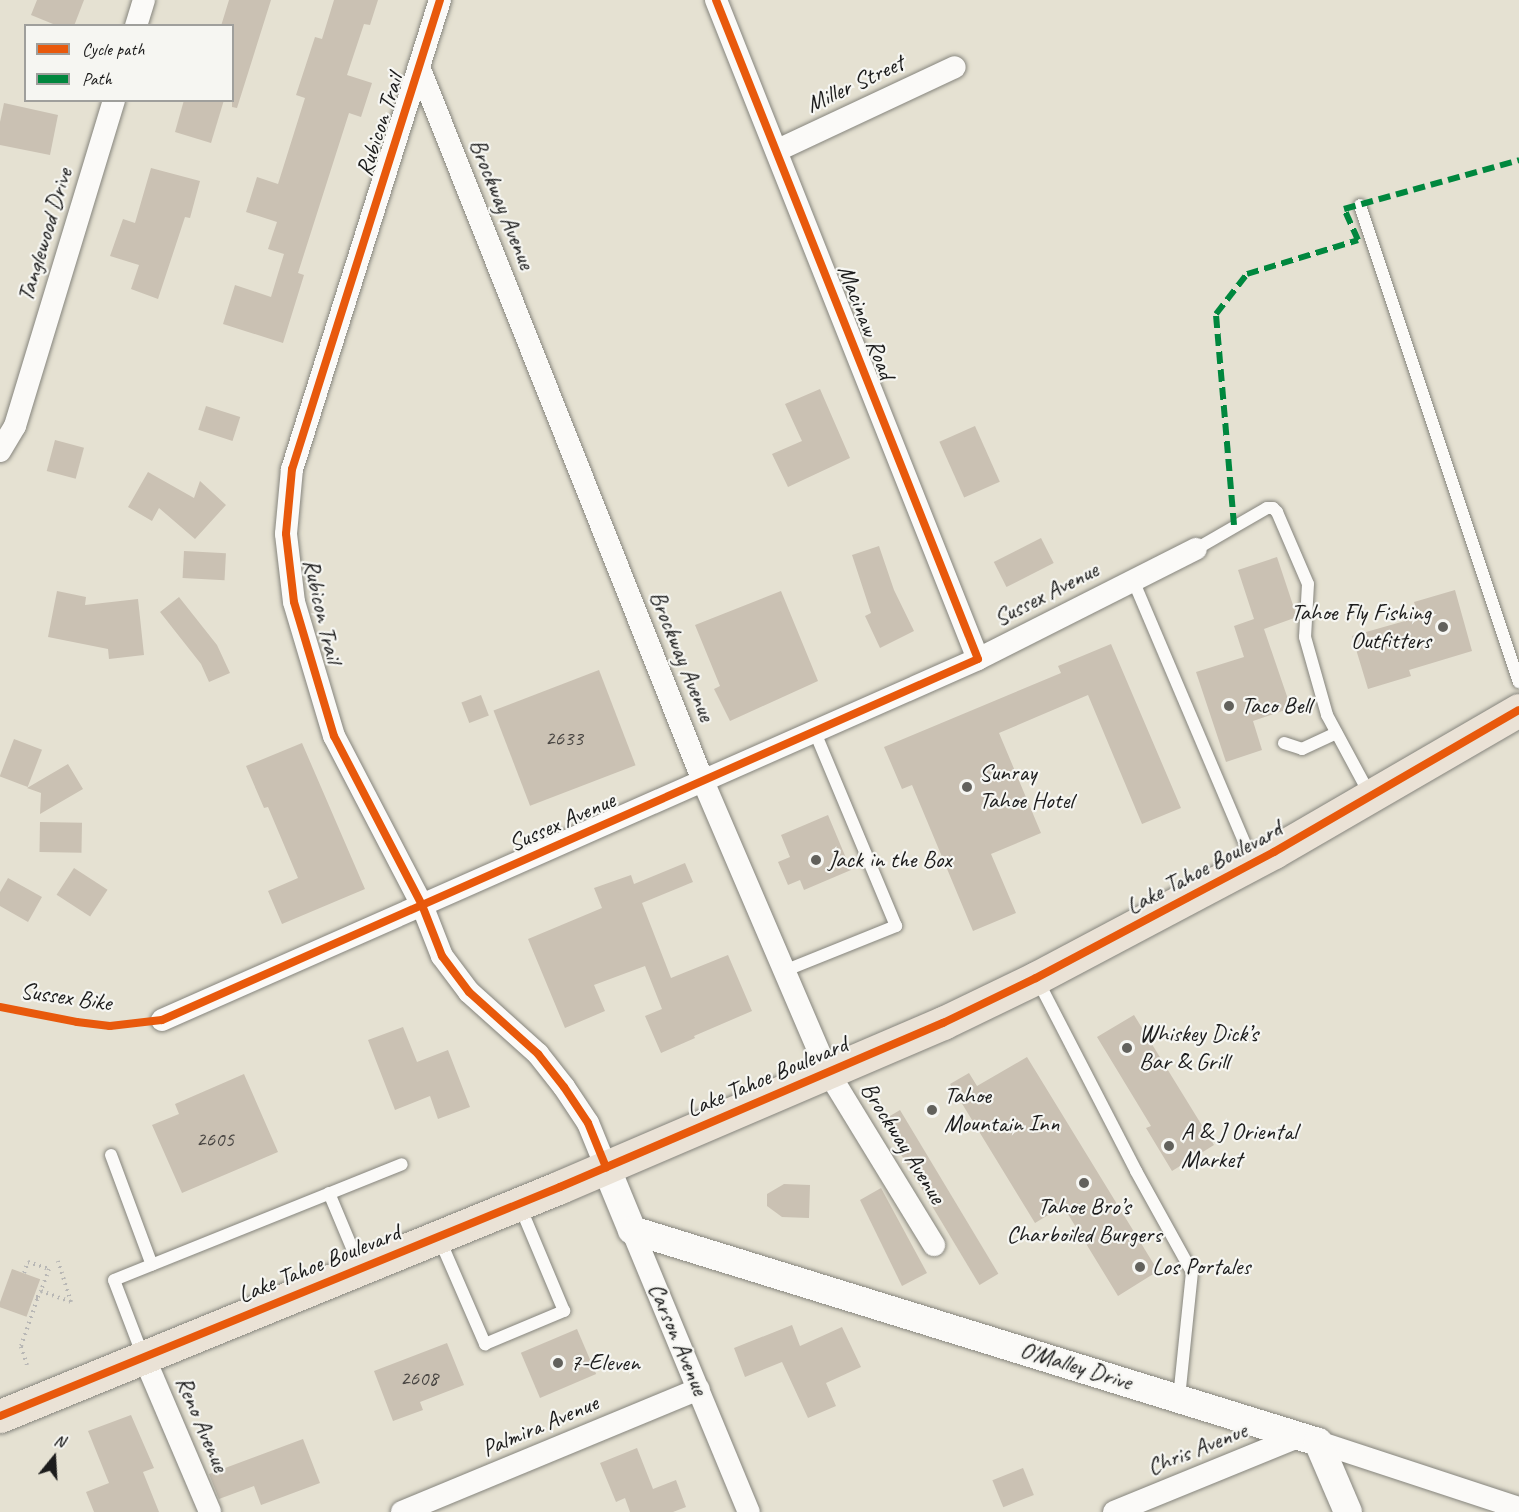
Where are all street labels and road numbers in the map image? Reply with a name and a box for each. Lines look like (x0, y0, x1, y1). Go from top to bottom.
street label: Miller Street (801, 49, 909, 119)
street label: Rubicon Trail (350, 70, 410, 180)
street label: Brockway Avenue (463, 135, 541, 273)
street label: Tanglewood Drive (11, 165, 79, 305)
street label: Macinaw Road (831, 261, 901, 383)
street label: Sussex Avenue (989, 555, 1103, 633)
street label: Rubicon Trail (296, 556, 348, 666)
street label: Brockway Avenue (643, 587, 721, 725)
street label: Sussex Avenue (504, 786, 620, 858)
street label: Lake Tahoe Boulevard (1121, 814, 1287, 922)
street label: Sussex Bike (18, 976, 114, 1018)
street label: Lake Tahoe Boulevard (681, 1030, 853, 1124)
street label: Brockway Avenue (854, 1077, 952, 1209)
street label: Lake Tahoe Boulevard (233, 1218, 405, 1310)
street label: Carson Avenue (642, 1279, 714, 1399)
street label: O'Malley Drive (1017, 1335, 1135, 1397)
street label: Reno Avenue (169, 1372, 235, 1476)
street label: Palmira Avenue (478, 1389, 602, 1463)
street label: Chris Avenue (1143, 1416, 1251, 1482)

